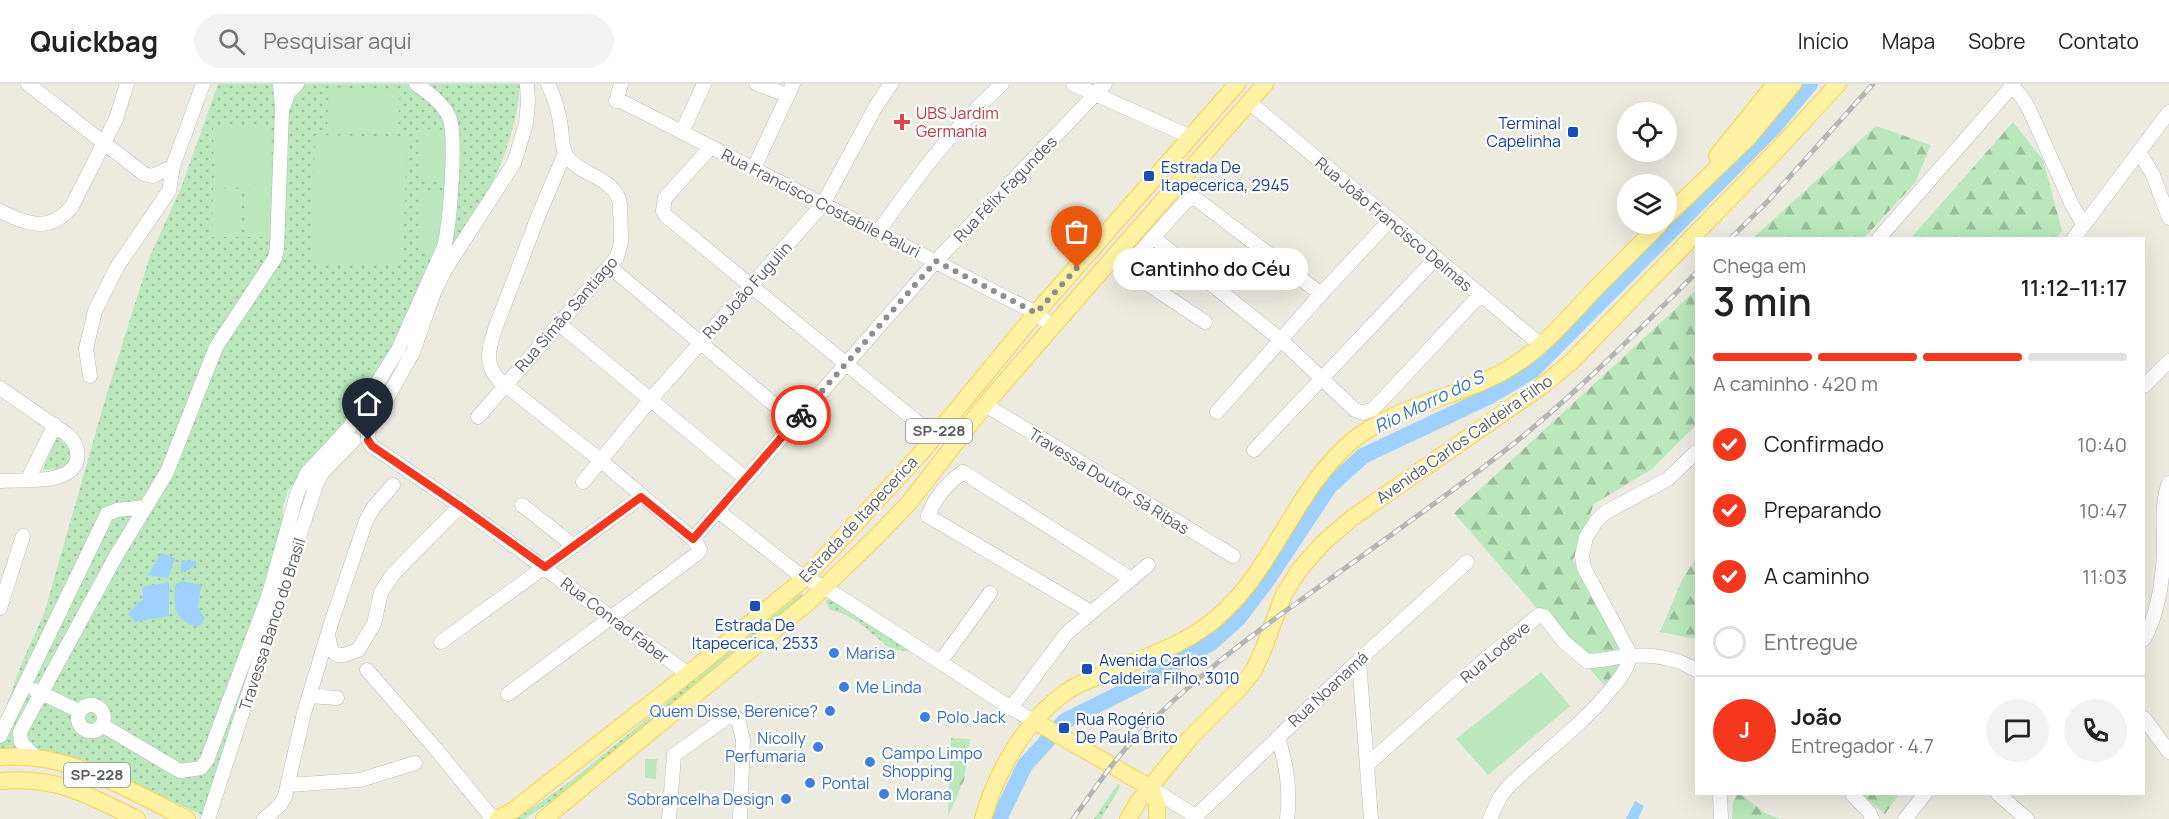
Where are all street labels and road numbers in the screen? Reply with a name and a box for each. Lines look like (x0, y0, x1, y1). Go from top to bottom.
street label: Rua Félix Fagundes (948, 131, 1062, 247)
street label: Rua Francisco Costabile Paluri (718, 143, 924, 263)
street label: Rua João Francisco Delmas (1311, 152, 1477, 296)
street label: Rua João Fugulin (697, 237, 797, 343)
street label: Rua Simão Santiago (510, 251, 622, 377)
street label: Avenida Carlos Caldeira Filho (1371, 370, 1557, 508)
road number: SP-228 (906, 419, 972, 443)
street label: Travessa Doutor Sá Ribas (1024, 423, 1194, 539)
street label: Estrada de Itapecerica (794, 451, 922, 587)
street label: Travessa Banco do Brasil (234, 535, 310, 713)
street label: Rua Conrad Faber (556, 572, 674, 668)
street label: Rua Lodeve (1455, 616, 1535, 688)
street label: Rua Noanamá (1283, 646, 1373, 732)
road number: SP-228 (64, 763, 130, 787)

